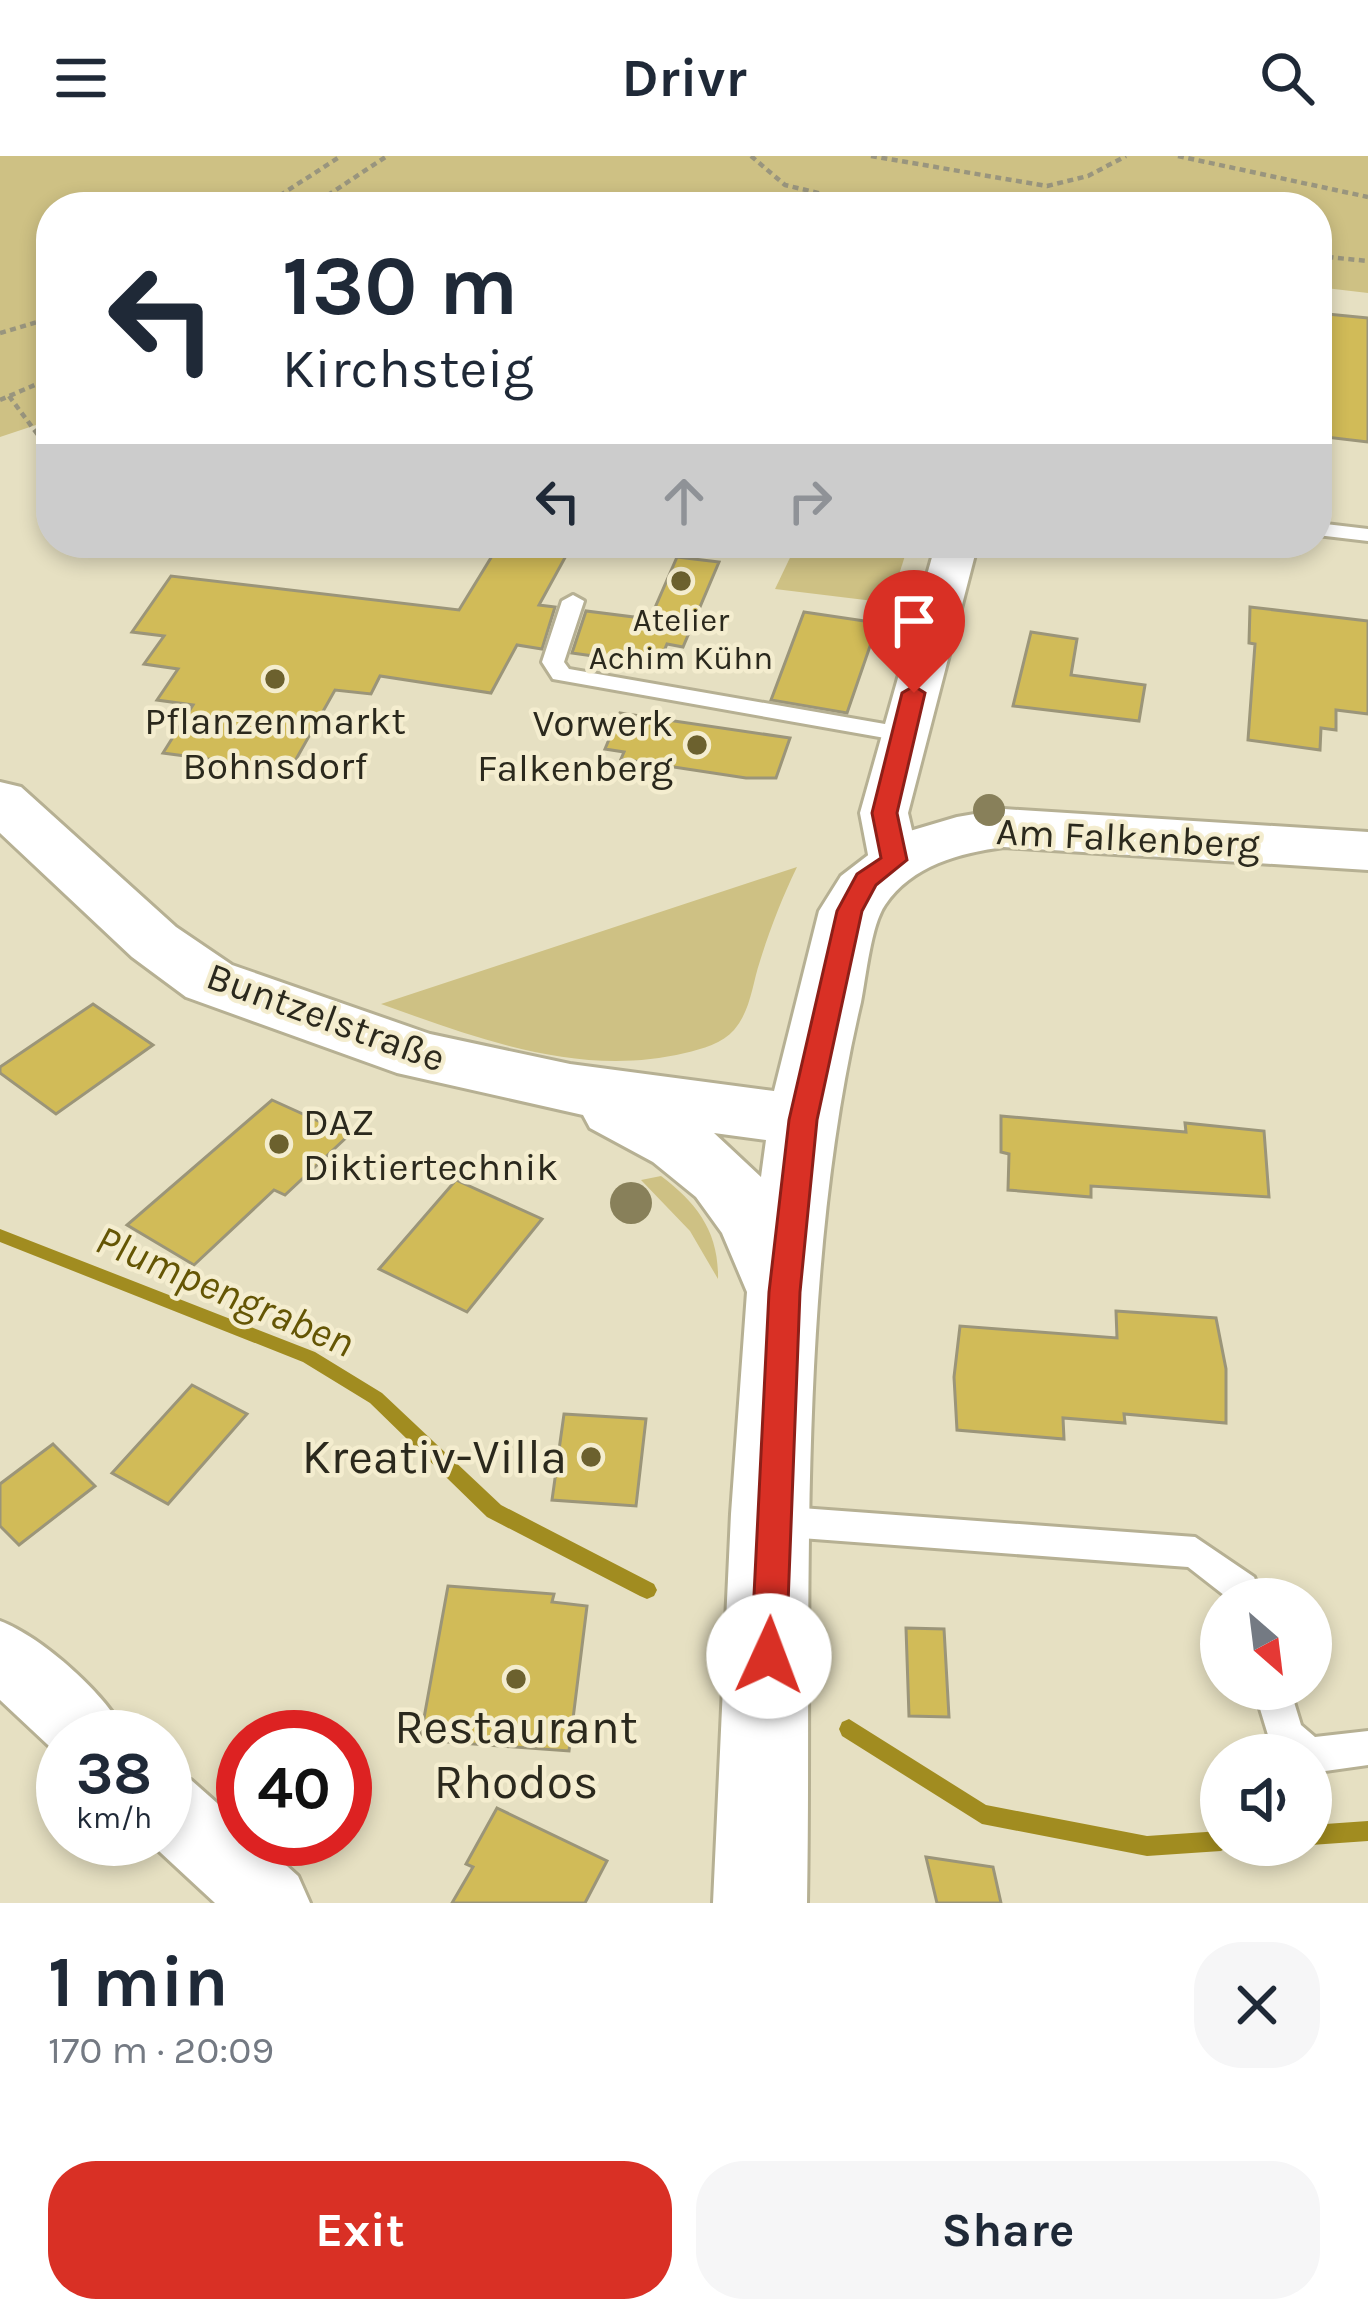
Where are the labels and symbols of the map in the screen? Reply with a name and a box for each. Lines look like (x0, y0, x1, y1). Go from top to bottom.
marker: Atelier Achim Kühn (668, 568, 694, 594)
pin (863, 570, 965, 693)
place label: Atelier Achim Kühn (589, 601, 773, 677)
marker: Pflanzenmarkt Bohnsdorf (262, 666, 288, 692)
place label: Pflanzenmarkt Bohnsdorf (144, 698, 406, 789)
place label: Vorwerk Falkenberg (477, 700, 673, 791)
marker: Vorwerk Falkenberg (684, 732, 710, 758)
street label: Am Falkenberg (995, 808, 1261, 868)
street label: Buntzelstraße (201, 953, 451, 1081)
place label: DAZ Diktiertechnik (303, 1099, 558, 1190)
marker: DAZ Diktiertechnik (266, 1131, 292, 1157)
water label: Plumpengraben (88, 1214, 362, 1368)
place label: Kreativ-Villa (302, 1429, 567, 1485)
marker: Kreativ-Villa (578, 1444, 604, 1470)
north arrow (1200, 1578, 1332, 1710)
position arrow (706, 1593, 832, 1719)
marker: Restaurant Rhodos (503, 1666, 529, 1692)
place label: Restaurant Rhodos (394, 1699, 638, 1810)
speed limit sign: 40 (216, 1710, 372, 1866)

